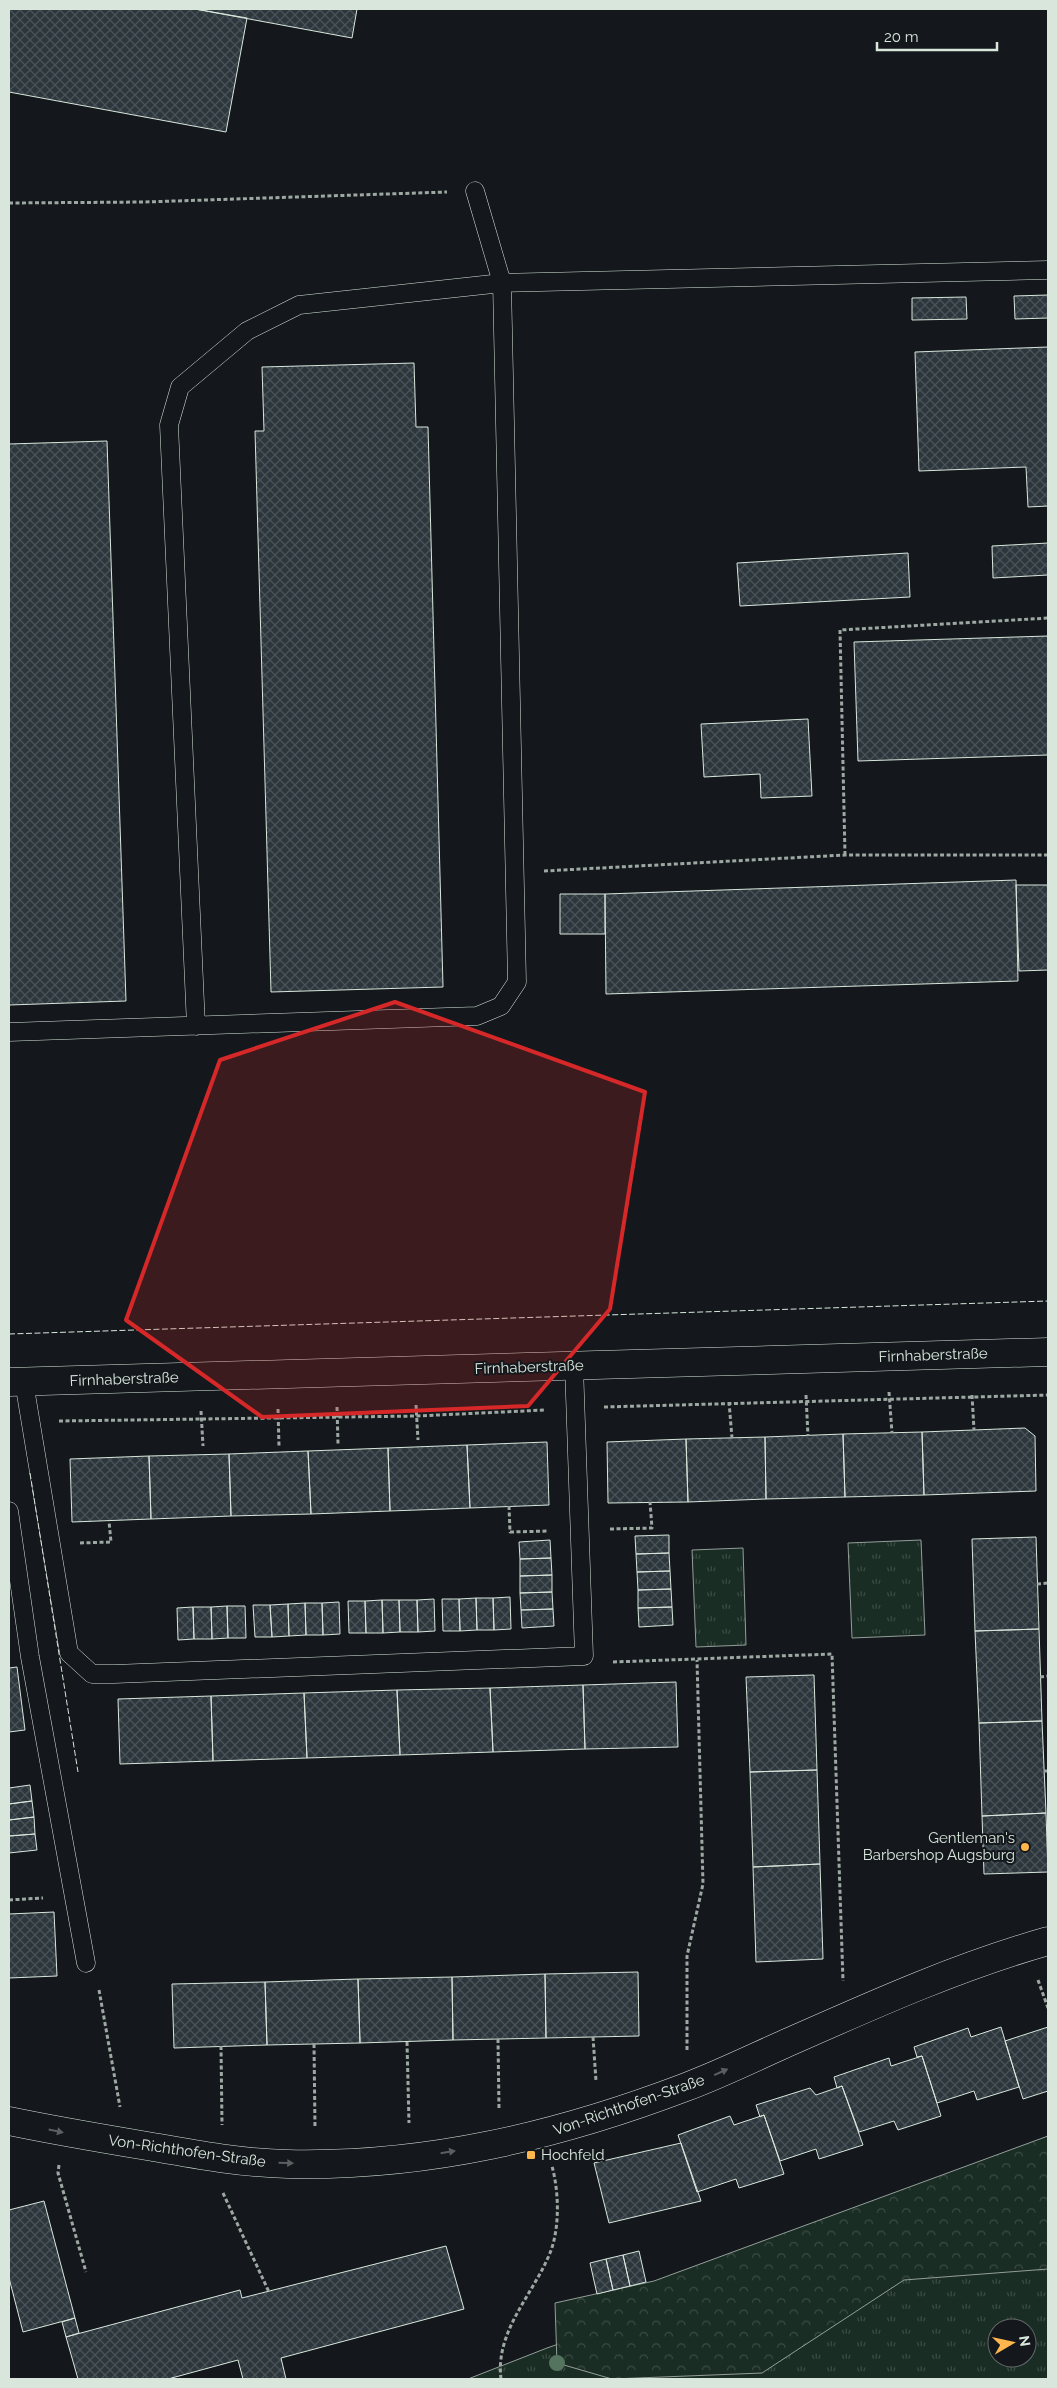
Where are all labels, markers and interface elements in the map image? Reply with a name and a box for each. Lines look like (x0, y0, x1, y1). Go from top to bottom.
scale bar (877, 20, 997, 52)
text: 20 m (884, 28, 919, 46)
street label: Firnhaberstraße (878, 1344, 988, 1366)
street label: Firnhaberstraße (474, 1356, 584, 1378)
street label: Firnhaberstraße (69, 1368, 179, 1390)
place label: Gentleman's Barbershop Augsburg (863, 1829, 1015, 1864)
marker: Gentleman's Barbershop Augsburg (1019, 1841, 1031, 1853)
one-way arrow (714, 2067, 728, 2075)
street label: Von-Richthofen-Straße (551, 2071, 707, 2139)
one-way arrow (49, 2127, 64, 2135)
street label: Von-Richthofen-Straße (107, 2131, 267, 2171)
place label: Hochfeld (541, 2146, 605, 2164)
one-way arrow (441, 2148, 457, 2156)
marker: Hochfeld (525, 2149, 537, 2161)
one-way arrow (279, 2160, 295, 2168)
north arrow (987, 2318, 1037, 2368)
text: N (1016, 2334, 1034, 2347)

